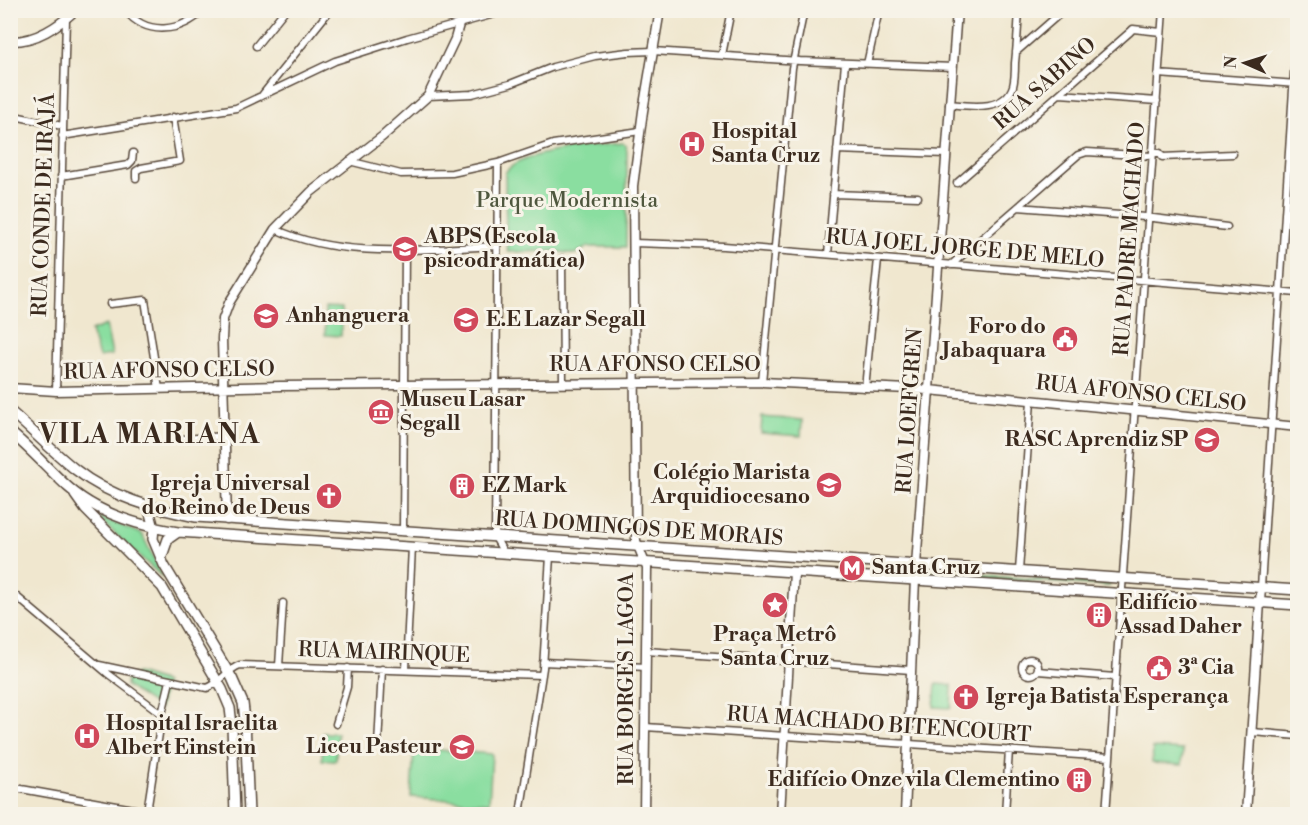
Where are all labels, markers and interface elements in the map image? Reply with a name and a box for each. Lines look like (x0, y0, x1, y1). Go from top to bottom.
street label: RUA SABINO (988, 32, 1102, 136)
north arrow (1215, 33, 1275, 93)
text: N (1221, 55, 1241, 69)
street label: RUA CONDE DE IRAJÁ (25, 92, 61, 317)
place label: Hospital Santa Cruz (712, 119, 820, 169)
street label: RUA PADRE MACHADO (1109, 121, 1151, 357)
hospital icon: Hospital Santa Cruz (677, 129, 707, 159)
park label: Parque Modernista (476, 188, 658, 214)
place label: ABPS (Escola psicodramática) (423, 224, 585, 274)
street label: RUA JOEL JORGE DE MELO (825, 224, 1105, 274)
school or university icon: ABPS (Escola psicodramática) (390, 234, 420, 264)
school or university icon: Anhanguera (251, 301, 281, 331)
place label: Anhanguera (285, 303, 410, 329)
school or university icon: E.E Lazar Segall (451, 305, 481, 335)
place label: E.E Lazar Segall (486, 307, 646, 333)
place label: Foro do Jabaquara (939, 314, 1047, 364)
public building icon: Foro do Jabaquara (1050, 324, 1080, 354)
street label: RUA LOEFGREN (891, 327, 929, 495)
street label: RUA AFONSO CELSO (549, 352, 761, 378)
street label: RUA AFONSO CELSO (63, 356, 275, 386)
street label: RUA AFONSO CELSO (1035, 370, 1247, 418)
place label: Museu Lasar Segall (400, 387, 526, 437)
museum icon: Museu Lasar Segall (366, 397, 396, 427)
district label: VILA MARIANA (38, 418, 261, 452)
school or university icon: RASC Aprendiz SP (1192, 425, 1222, 455)
place label: RASC Aprendiz SP (1005, 427, 1188, 453)
place label: Colégio Marista Arquidiocesano (650, 460, 811, 510)
school or university icon: Colégio Marista Arquidiocesano (814, 470, 844, 500)
place label: Igreja Universal do Reino de Deus (141, 471, 310, 521)
building icon: EZ Mark (447, 471, 477, 501)
place label: EZ Mark (482, 473, 568, 499)
church icon: Igreja Universal do Reino de Deus (314, 481, 344, 511)
street label: RUA DOMINGOS DE MORAIS (494, 506, 784, 552)
metro station icon: Santa Cruz (837, 553, 867, 583)
place label: Santa Cruz (872, 555, 980, 581)
street label: RUA BORGES LAGOA (614, 572, 640, 785)
place icon: Praça Metrô Santa Cruz (760, 590, 790, 620)
place label: Edifício Assad Daher (1117, 590, 1242, 640)
building icon: Edifício Assad Daher (1084, 600, 1114, 630)
place label: Praça Metrô Santa Cruz (713, 622, 837, 672)
street label: RUA MAIRINQUE (298, 637, 470, 669)
public building icon: 3ª Cia (1144, 653, 1174, 683)
place label: 3ª Cia (1178, 655, 1235, 681)
church icon: Igreja Batista Esperança (951, 682, 981, 712)
place label: Igreja Batista Esperança (986, 684, 1229, 710)
street label: RUA MACHADO BITENCOURT (726, 701, 1032, 749)
place label: Hospital Israelita Albert Einstein (105, 711, 278, 761)
hospital icon: Hospital Israelita Albert Einstein (72, 721, 102, 751)
school or university icon: Liceu Pasteur (447, 732, 477, 762)
place label: Liceu Pasteur (306, 734, 442, 760)
building icon: Edifício Onze vila Clementino (1064, 765, 1094, 795)
place label: Edifício Onze vila Clementino (768, 767, 1060, 793)

